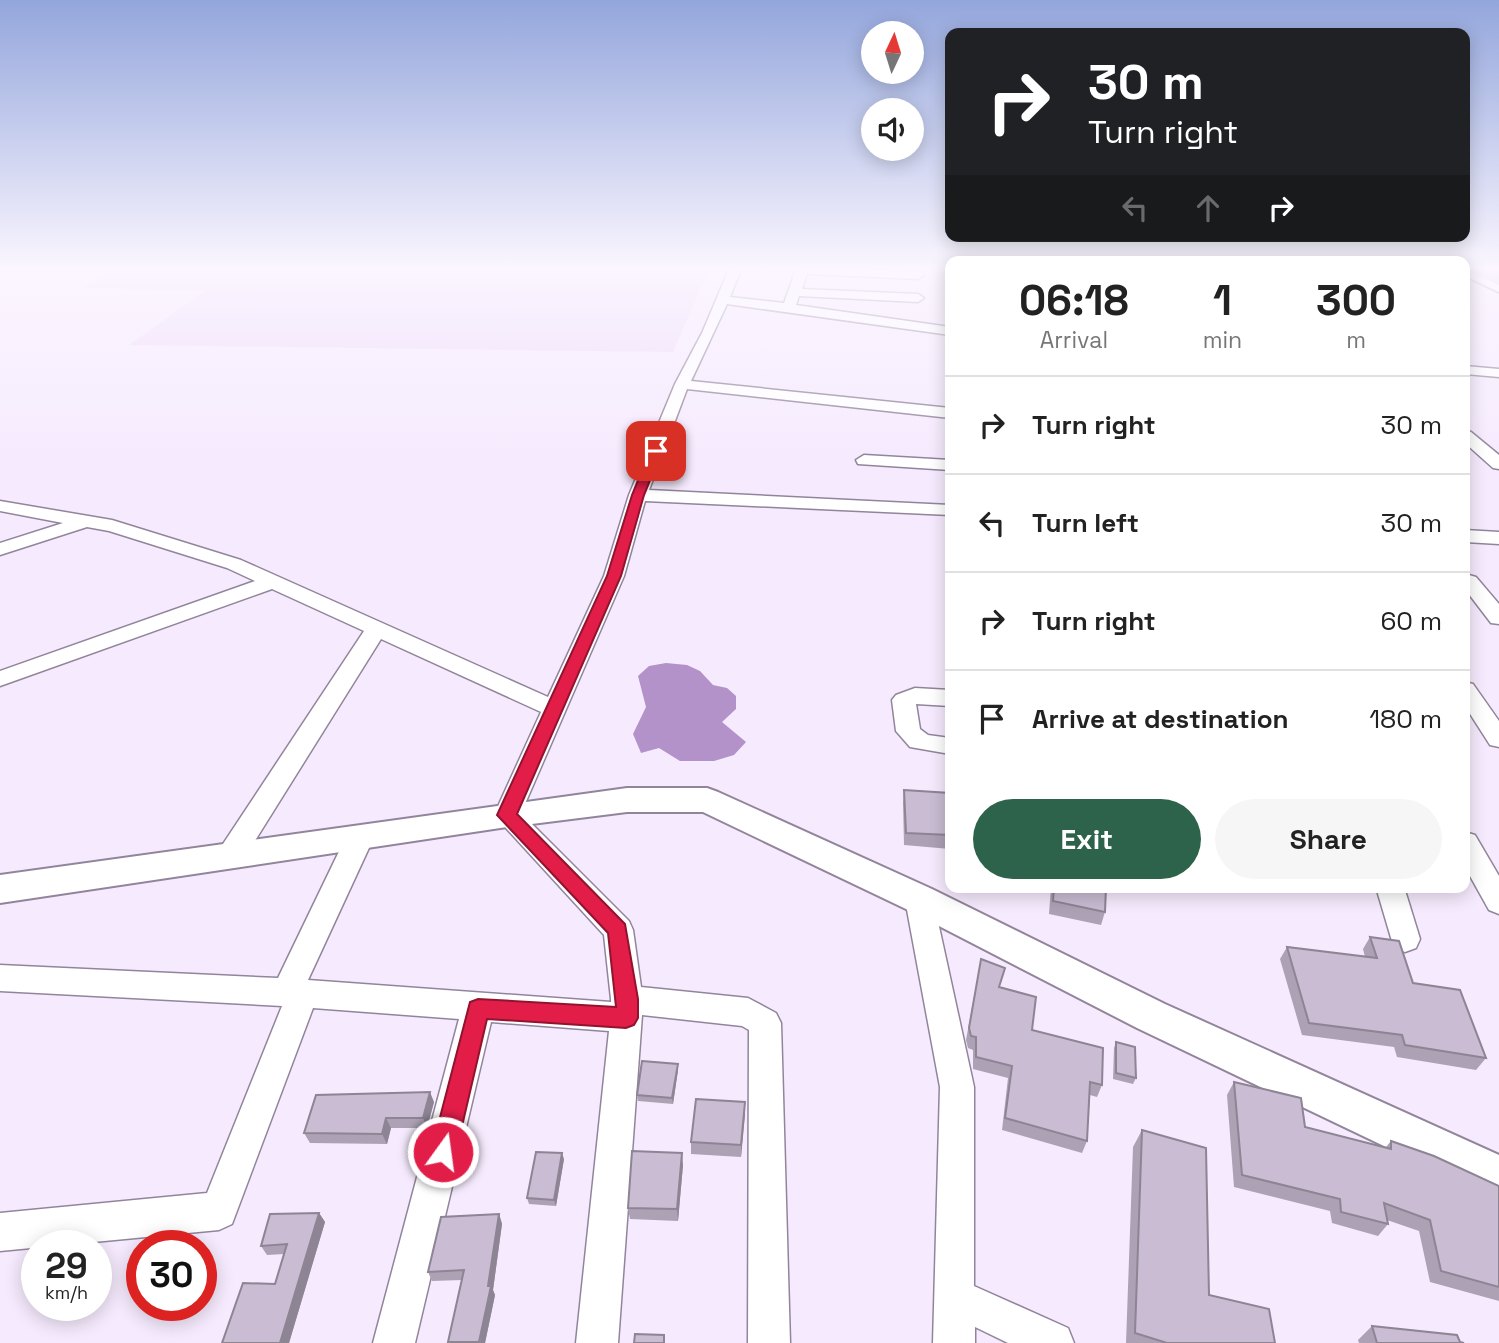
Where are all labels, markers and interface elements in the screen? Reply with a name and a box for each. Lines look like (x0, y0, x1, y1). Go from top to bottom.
north arrow (861, 21, 924, 84)
map controls (861, 21, 924, 161)
text: 30 m (1088, 51, 1204, 113)
icon: right (973, 56, 1064, 147)
button: sound (861, 98, 924, 161)
text: Turn right (1088, 112, 1238, 152)
icon: left (1116, 189, 1154, 227)
icon: ahead (1189, 189, 1227, 227)
icon: right (1262, 189, 1300, 227)
text: 06:18 (1019, 274, 1129, 327)
text: 1 (1213, 274, 1232, 327)
text: 300 (1316, 274, 1396, 327)
text: Arrival (1040, 325, 1108, 355)
text: min (1203, 325, 1242, 355)
text: m (1346, 325, 1366, 355)
icon: right (973, 406, 1011, 444)
text: Turn right (1032, 408, 1156, 442)
text: 30 m (1381, 408, 1442, 442)
pin (626, 421, 686, 481)
icon: arrive (637, 432, 675, 470)
icon: left (973, 504, 1011, 542)
text: Turn left (1032, 506, 1139, 540)
text: 30 m (1381, 506, 1442, 540)
icon: right (973, 602, 1011, 640)
text: Turn right (1032, 604, 1156, 638)
text: 60 m (1380, 604, 1442, 638)
icon: arrive (973, 700, 1011, 738)
text: Arrive at destination (1032, 702, 1289, 736)
text: 180 m (1369, 702, 1442, 736)
button: Exit (973, 799, 1201, 879)
button: Share (1215, 799, 1442, 879)
position arrow (406, 1115, 480, 1189)
speed limit sign: 30 (126, 1230, 217, 1321)
text: 29 (45, 1244, 88, 1288)
text: km/h (45, 1281, 88, 1304)

